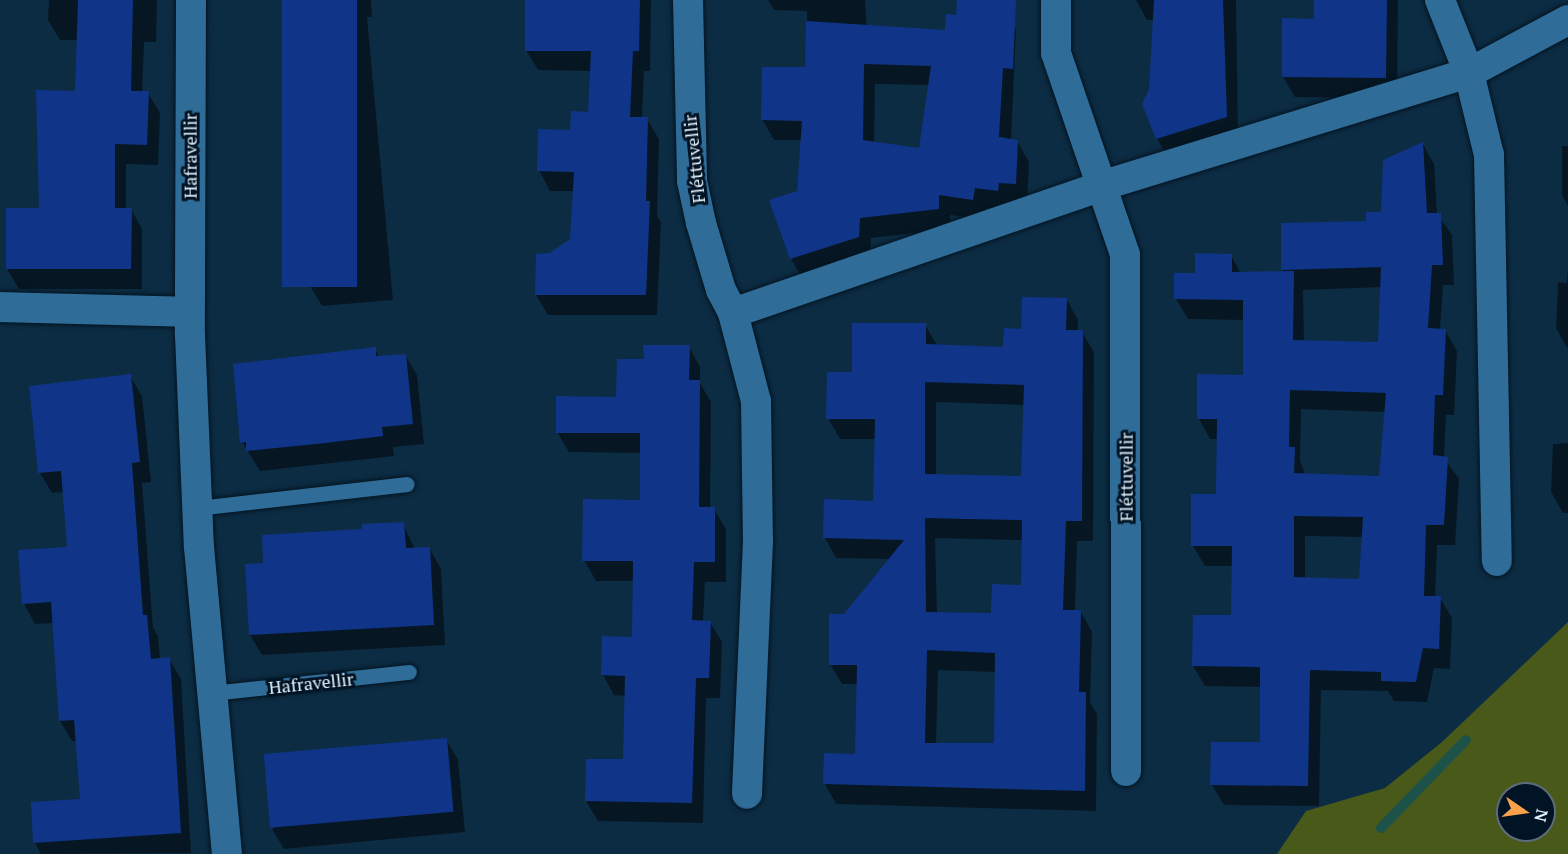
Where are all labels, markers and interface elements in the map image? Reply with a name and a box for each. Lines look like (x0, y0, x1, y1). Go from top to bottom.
street label: Hafravellir (179, 113, 201, 199)
street label: Fléttuvellir (679, 114, 709, 204)
street label: Fléttuvellir (1115, 433, 1137, 521)
street label: Hafravellir (267, 668, 355, 698)
north arrow (1496, 782, 1556, 842)
text: N (1530, 807, 1554, 824)

